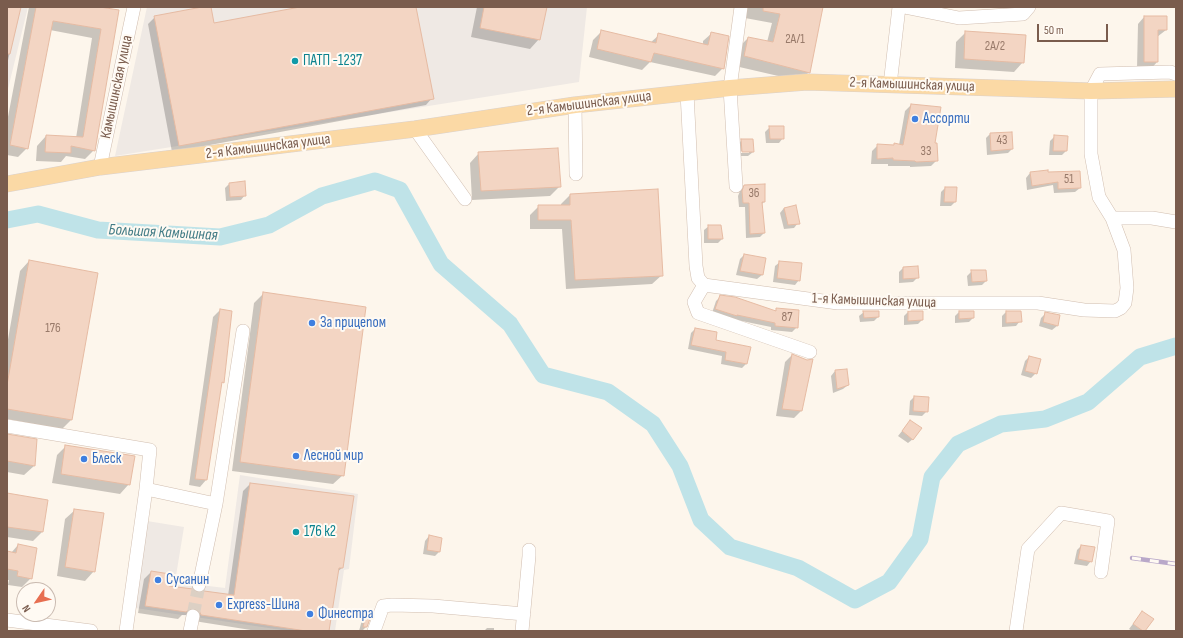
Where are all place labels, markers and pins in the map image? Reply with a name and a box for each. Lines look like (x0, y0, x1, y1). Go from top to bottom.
place label: ПАТП -1237 (303, 52, 362, 70)
marker: ПАТП -1237 (290, 56, 300, 66)
place label: Ассорти (923, 110, 970, 128)
marker: Ассорти (910, 114, 920, 124)
place label: За прицепом (320, 314, 386, 332)
marker: За прицепом (307, 318, 317, 328)
place label: Лесной мир (304, 447, 363, 465)
place label: Блеск (92, 450, 121, 468)
marker: Лесной мир (291, 451, 301, 461)
marker: Блеск (79, 454, 89, 464)
place label: 176 к2 (304, 523, 336, 541)
marker: 176 к2 (291, 527, 301, 537)
place label: Сусанин (166, 571, 209, 589)
marker: Сусанин (153, 575, 163, 585)
place label: Express-Шина (227, 596, 300, 614)
marker: Express-Шина (214, 600, 224, 610)
place label: Финестра (318, 605, 374, 623)
marker: Финестра (305, 609, 315, 619)

